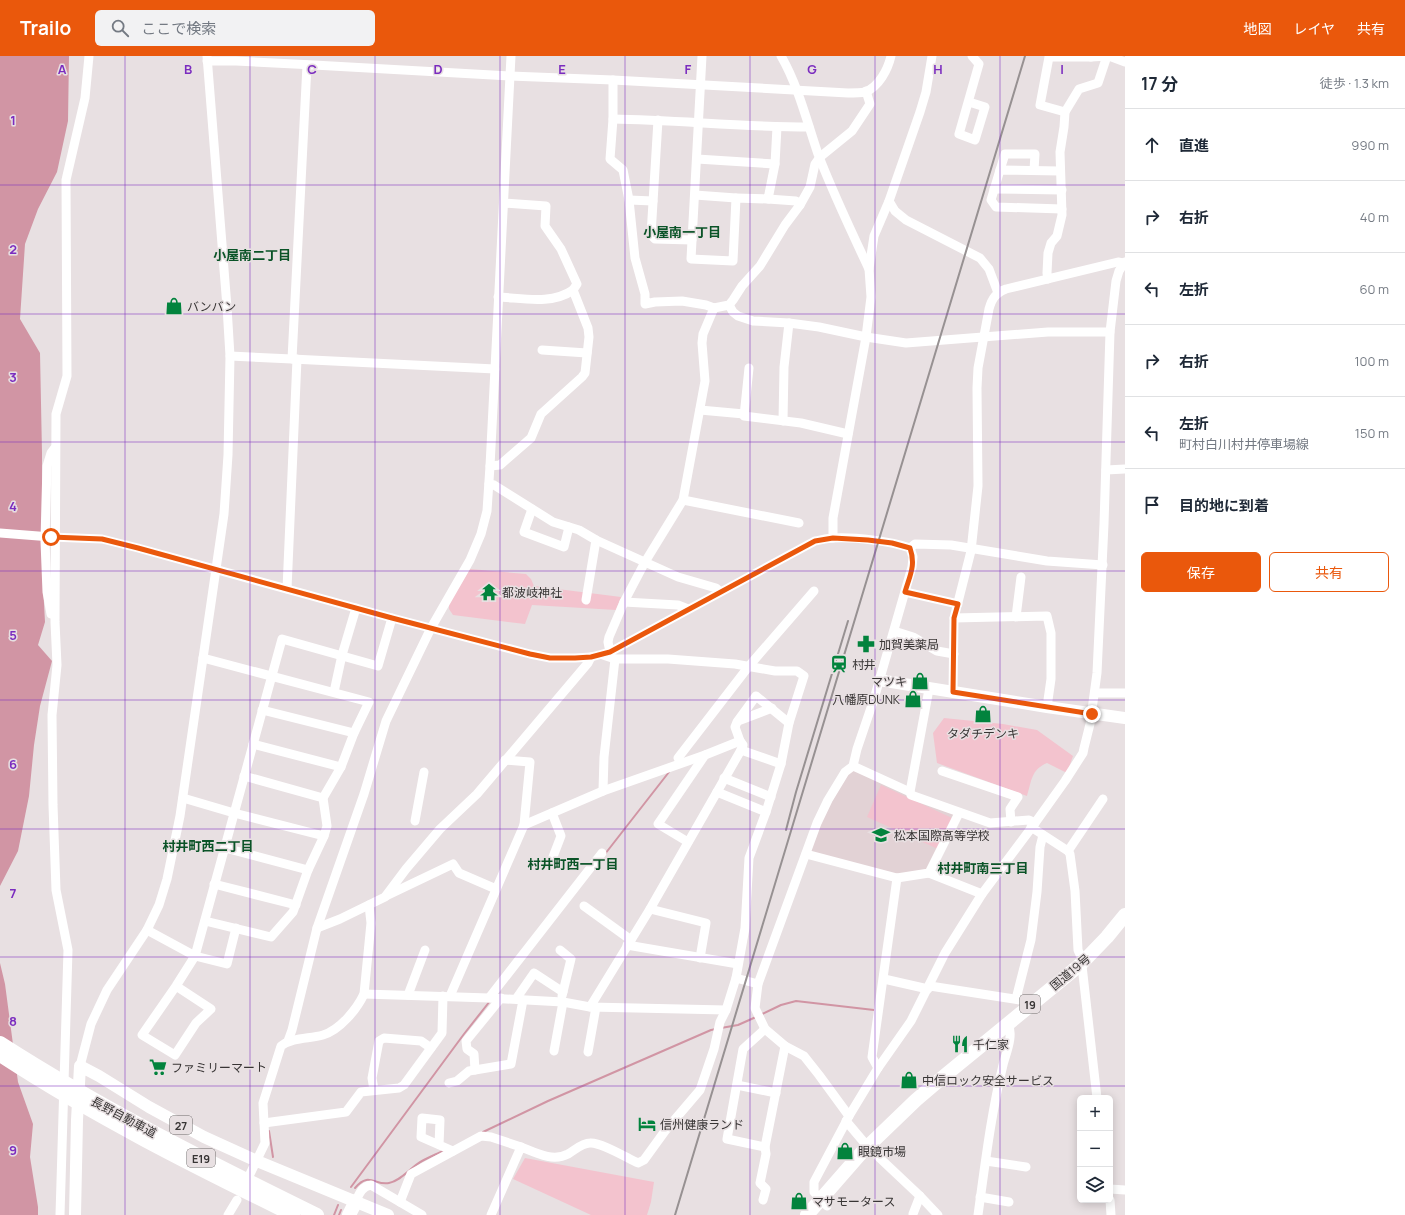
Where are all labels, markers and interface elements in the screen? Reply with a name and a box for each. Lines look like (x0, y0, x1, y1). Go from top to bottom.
search box (95, 10, 375, 46)
text: Trailo (20, 15, 71, 41)
icon: search (109, 17, 131, 39)
text: ここで検索 (141, 18, 216, 39)
text: 地図 (1243, 19, 1271, 38)
text: レイヤ (1293, 19, 1335, 38)
text: 共有 (1357, 19, 1385, 38)
text: A (58, 60, 67, 78)
text: B (184, 60, 192, 78)
text: C (307, 60, 317, 78)
text: D (433, 60, 443, 78)
text: E (558, 60, 566, 78)
text: F (685, 60, 692, 78)
text: G (807, 60, 817, 78)
text: H (933, 60, 943, 78)
text: I (1060, 60, 1064, 78)
text: 17 分 (1141, 72, 1178, 95)
text: 徒歩 · 1.3 km (1320, 74, 1389, 92)
text: 1 (10, 111, 16, 129)
icon: ahead (1141, 134, 1163, 156)
text: 直進 (1179, 135, 1209, 156)
text: 990 m (1351, 136, 1389, 154)
icon: right (1141, 206, 1163, 228)
text: 右折 (1179, 207, 1209, 228)
text: 40 m (1360, 208, 1389, 226)
district label: 小屋南一丁目 (643, 223, 721, 241)
text: 2 (9, 240, 17, 258)
district label: 小屋南二丁目 (213, 246, 291, 264)
icon: left (1141, 278, 1163, 300)
text: 左折 (1179, 279, 1209, 300)
text: 60 m (1359, 280, 1389, 298)
shop icon: バンバン (164, 296, 184, 316)
place label: バンバン (187, 298, 236, 315)
icon: right (1141, 350, 1163, 372)
text: 右折 (1179, 351, 1209, 372)
text: 100 m (1354, 352, 1389, 370)
text: 3 (9, 368, 17, 386)
text: 左折 (1179, 413, 1209, 434)
icon: left (1141, 422, 1163, 444)
text: 150 m (1355, 424, 1389, 442)
text: 町村白川村井停車場線 (1179, 435, 1309, 453)
icon: arrive (1141, 494, 1163, 516)
text: 目的地に到着 (1179, 495, 1269, 516)
text: 4 (9, 497, 17, 515)
route start (42, 528, 60, 546)
button: 保存 (1141, 552, 1261, 592)
button: 共有 (1269, 552, 1389, 592)
temple icon: 都波岐神社 (479, 582, 499, 602)
place label: 都波岐神社 (502, 584, 562, 601)
text: 5 (9, 626, 17, 644)
pharmacy icon: 加賀美薬局 (856, 634, 876, 654)
place label: 加賀美薬局 (879, 636, 939, 653)
station icon: 村井 (829, 654, 849, 674)
place label: 村井 (852, 656, 876, 673)
shop icon: マツキ (910, 671, 930, 691)
place label: マツキ (871, 673, 907, 690)
shop icon: 八幡原DUNK (903, 689, 923, 709)
place label: 八幡原DUNK (832, 691, 901, 708)
shop icon: タダチデンキ (973, 704, 993, 724)
route end (1083, 705, 1101, 723)
place label: タダチデンキ (947, 725, 1019, 742)
text: 6 (9, 755, 17, 773)
school or university icon: 松本国際高等学校 (871, 825, 891, 845)
place label: 松本国際高等学校 (894, 827, 990, 844)
district label: 村井町西二丁目 (162, 837, 254, 855)
district label: 村井町西一丁目 (527, 855, 619, 873)
district label: 村井町南三丁目 (937, 859, 1029, 877)
text: 7 (10, 884, 17, 902)
street label: 国道19号 (1046, 950, 1094, 994)
road number: 19 (1020, 995, 1040, 1013)
text: 8 (9, 1012, 17, 1030)
restaurant icon: 千仁家 (950, 1034, 970, 1054)
place label: 千仁家 (973, 1036, 1009, 1053)
supermarket icon: ファミリーマート (148, 1057, 168, 1077)
place label: ファミリーマート (171, 1059, 267, 1076)
shop icon: 中信ロック安全サービス (899, 1070, 919, 1090)
place label: 中信ロック安全サービス (922, 1072, 1054, 1089)
street label: 長野自動車道 (88, 1093, 160, 1141)
map controls (1077, 1095, 1113, 1203)
button: + (1077, 1095, 1113, 1131)
hotel icon: 信州健康ランド (637, 1114, 657, 1134)
road number: 27 (170, 1116, 192, 1134)
place label: 信州健康ランド (660, 1116, 744, 1133)
button: − (1077, 1131, 1113, 1167)
text: 9 (9, 1141, 17, 1159)
shop icon: 眼鏡市場 (835, 1141, 855, 1161)
place label: 眼鏡市場 (858, 1143, 906, 1160)
road number: E19 (187, 1149, 215, 1167)
button: layers (1077, 1167, 1113, 1203)
shop icon: マサモータース (789, 1191, 809, 1211)
place label: マサモータース (812, 1193, 895, 1210)

